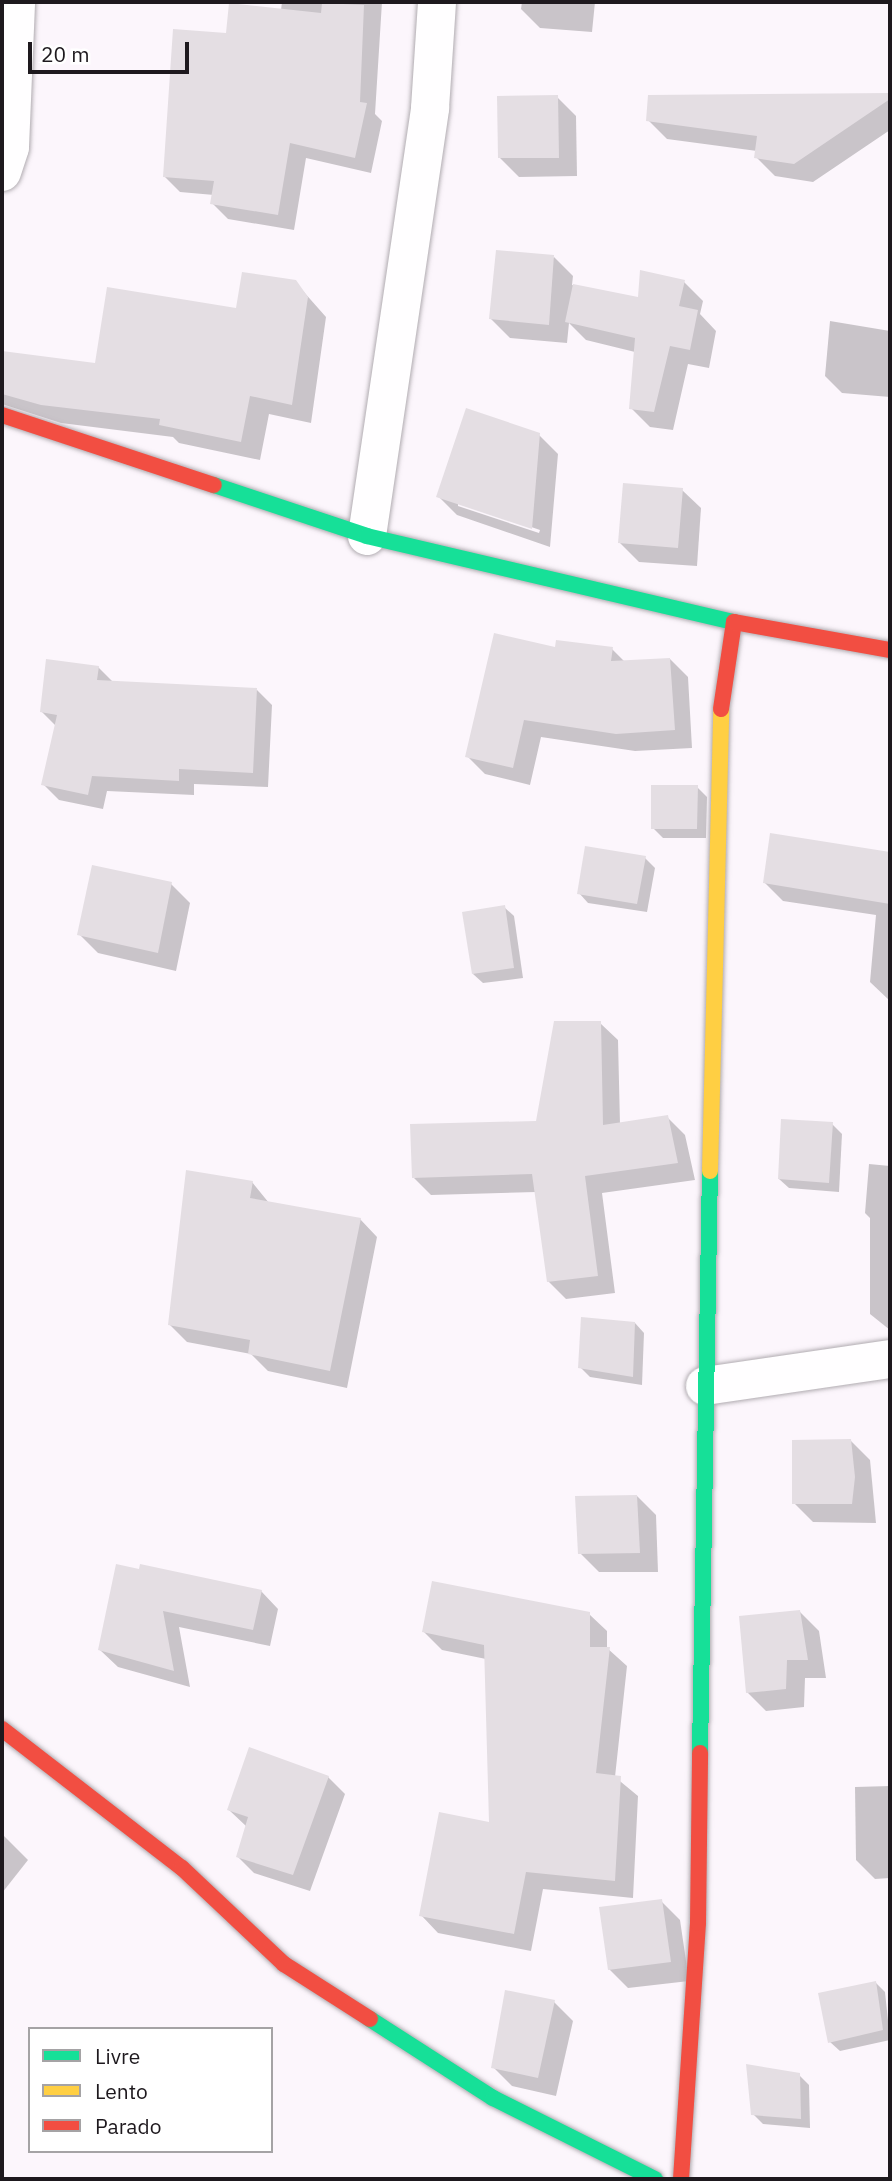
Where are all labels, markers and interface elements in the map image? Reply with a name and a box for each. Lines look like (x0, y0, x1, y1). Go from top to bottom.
scale bar (32, 28, 192, 72)
text: 20 m (41, 40, 90, 68)
legend (28, 2027, 273, 2153)
text: Livre (95, 2042, 140, 2070)
text: Lento (95, 2077, 148, 2105)
text: Parado (95, 2112, 162, 2140)

